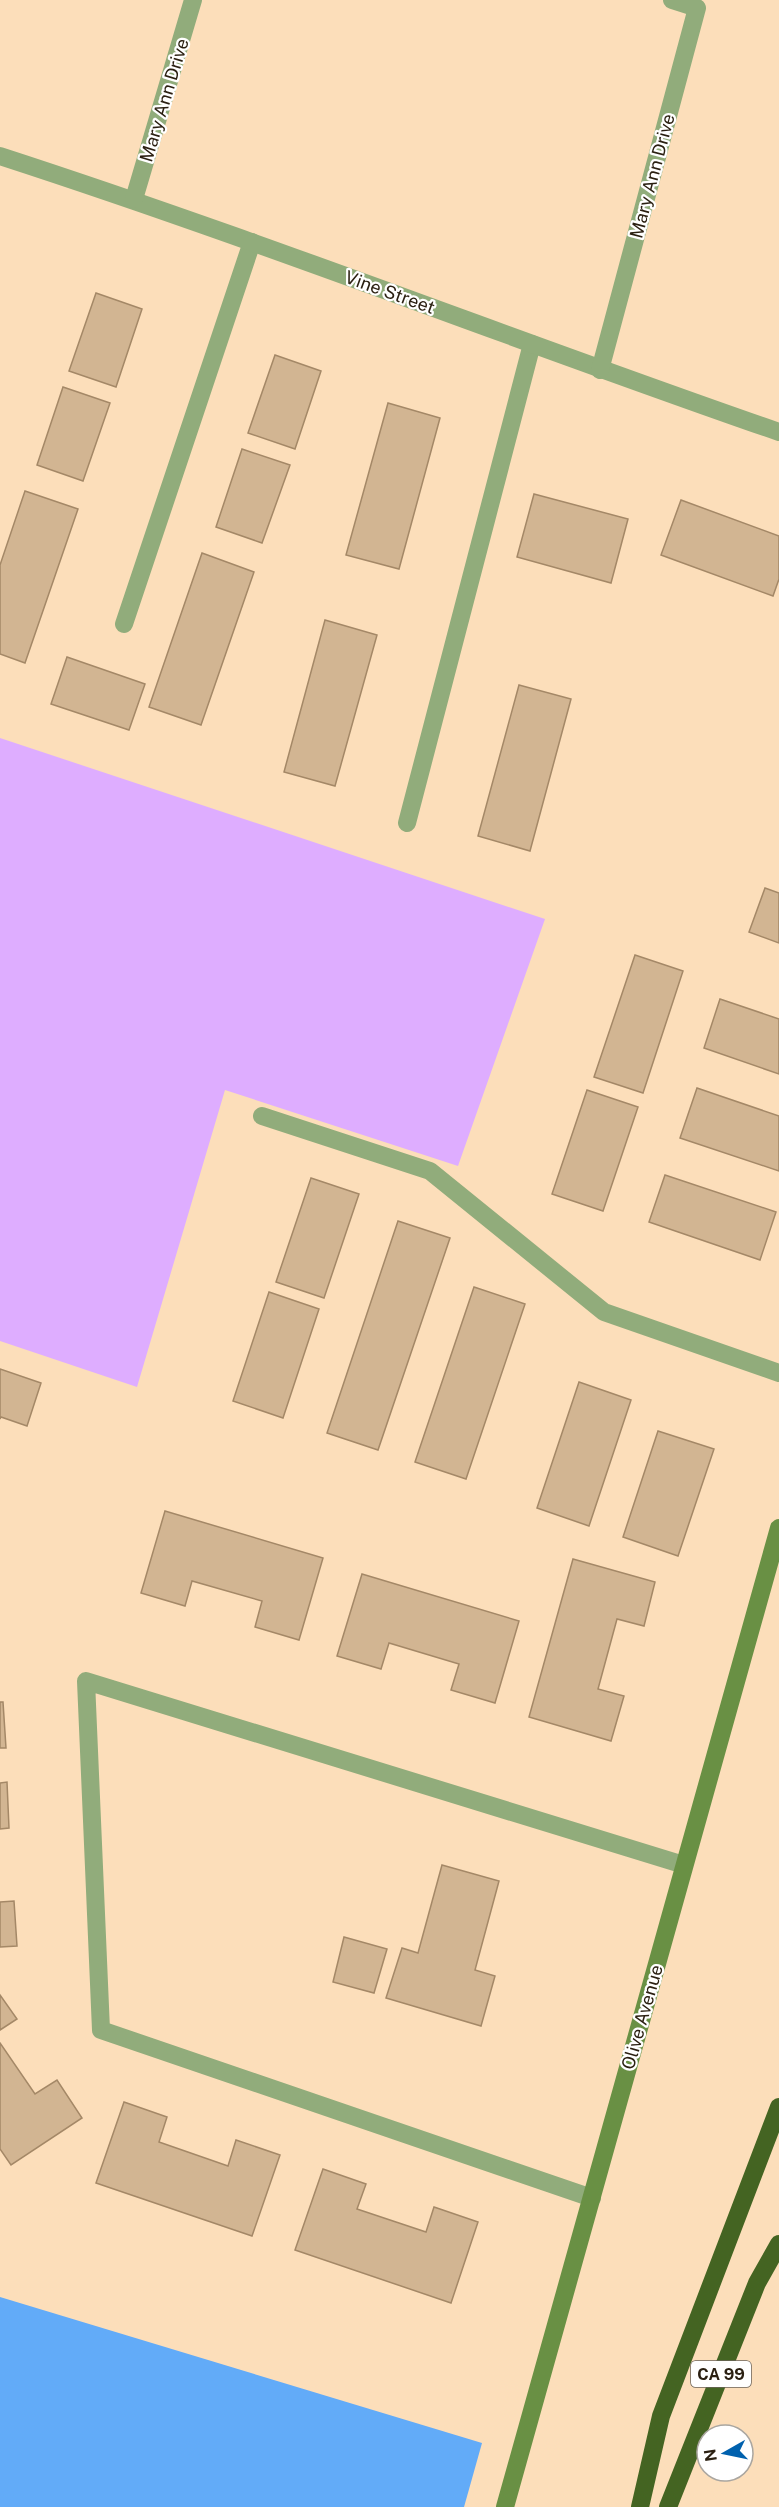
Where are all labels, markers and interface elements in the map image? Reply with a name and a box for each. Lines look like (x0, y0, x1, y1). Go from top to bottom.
street label: Mary Ann Drive (135, 36, 193, 164)
street label: Mary Ann Drive (625, 111, 679, 241)
street label: Vine Street (342, 266, 438, 318)
street label: Olive Avenue (617, 1962, 667, 2072)
road number: CA 99 (691, 2361, 751, 2387)
north arrow (695, 2423, 755, 2483)
text: N (700, 2448, 721, 2463)

